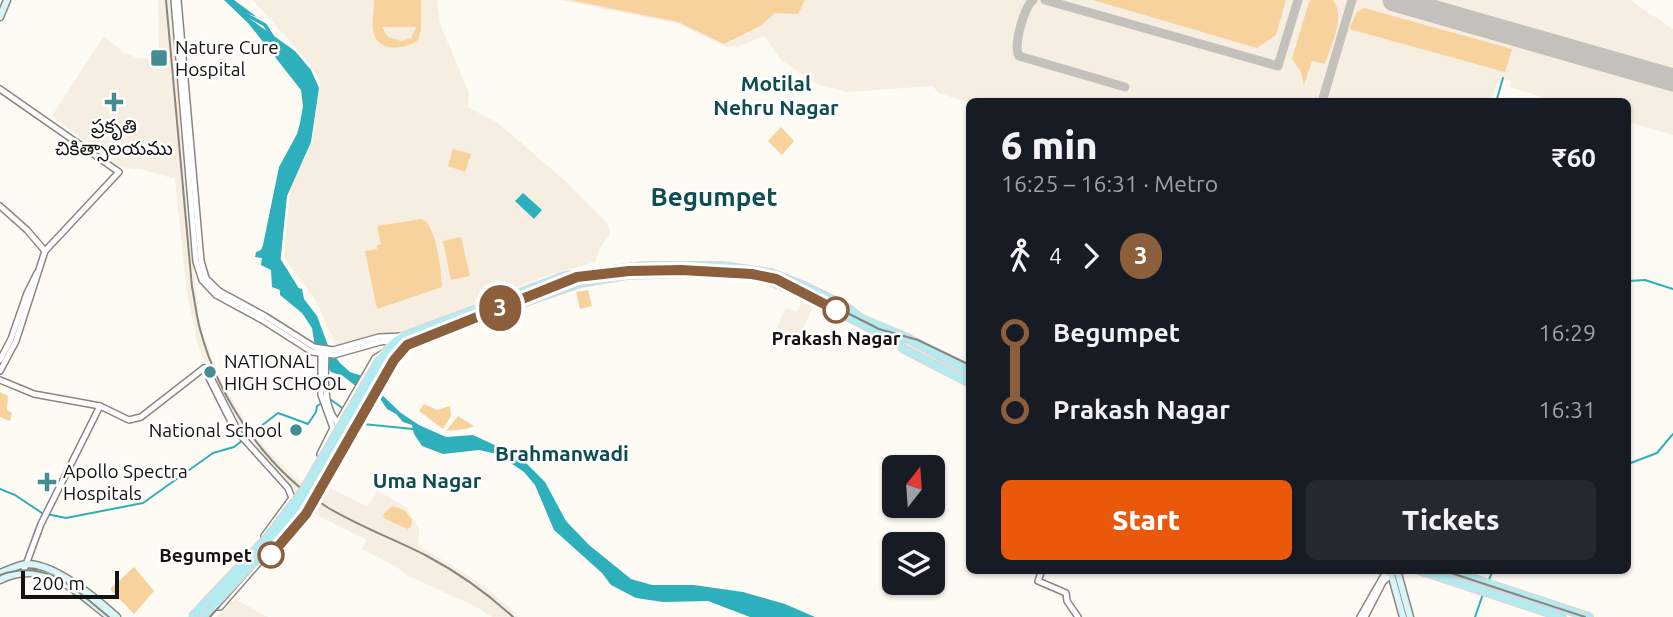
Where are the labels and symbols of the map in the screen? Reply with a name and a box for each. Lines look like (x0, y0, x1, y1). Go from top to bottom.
place label: Nature Cure Hospital (175, 36, 279, 80)
marker: Nature Cure Hospital (149, 48, 169, 68)
district label: Motilal Nehru Nagar (713, 71, 839, 119)
marker: ప్రకృతి చికిత్సాలయము (104, 92, 124, 112)
place label: ప్రకృతి చికిత్సాలయము (55, 115, 173, 162)
district label: Begumpet (651, 182, 777, 211)
line badge: 3 (477, 285, 523, 331)
marker: Prakash Nagar (823, 297, 849, 323)
place label: Prakash Nagar (771, 327, 901, 349)
place label: NATIONAL HIGH SCHOOL (224, 350, 347, 394)
marker: NATIONAL HIGH SCHOOL (202, 364, 218, 380)
place label: National School (149, 419, 282, 441)
marker: National School (288, 422, 304, 438)
district label: Brahmanwadi (495, 441, 629, 465)
north arrow (882, 455, 945, 518)
place label: Apollo Spectra Hospitals (63, 460, 188, 504)
district label: Uma Nagar (373, 468, 482, 492)
marker: Apollo Spectra Hospitals (37, 472, 57, 492)
marker: Begumpet (258, 542, 284, 568)
place label: Begumpet (159, 544, 252, 566)
scale bar (21, 568, 119, 600)

